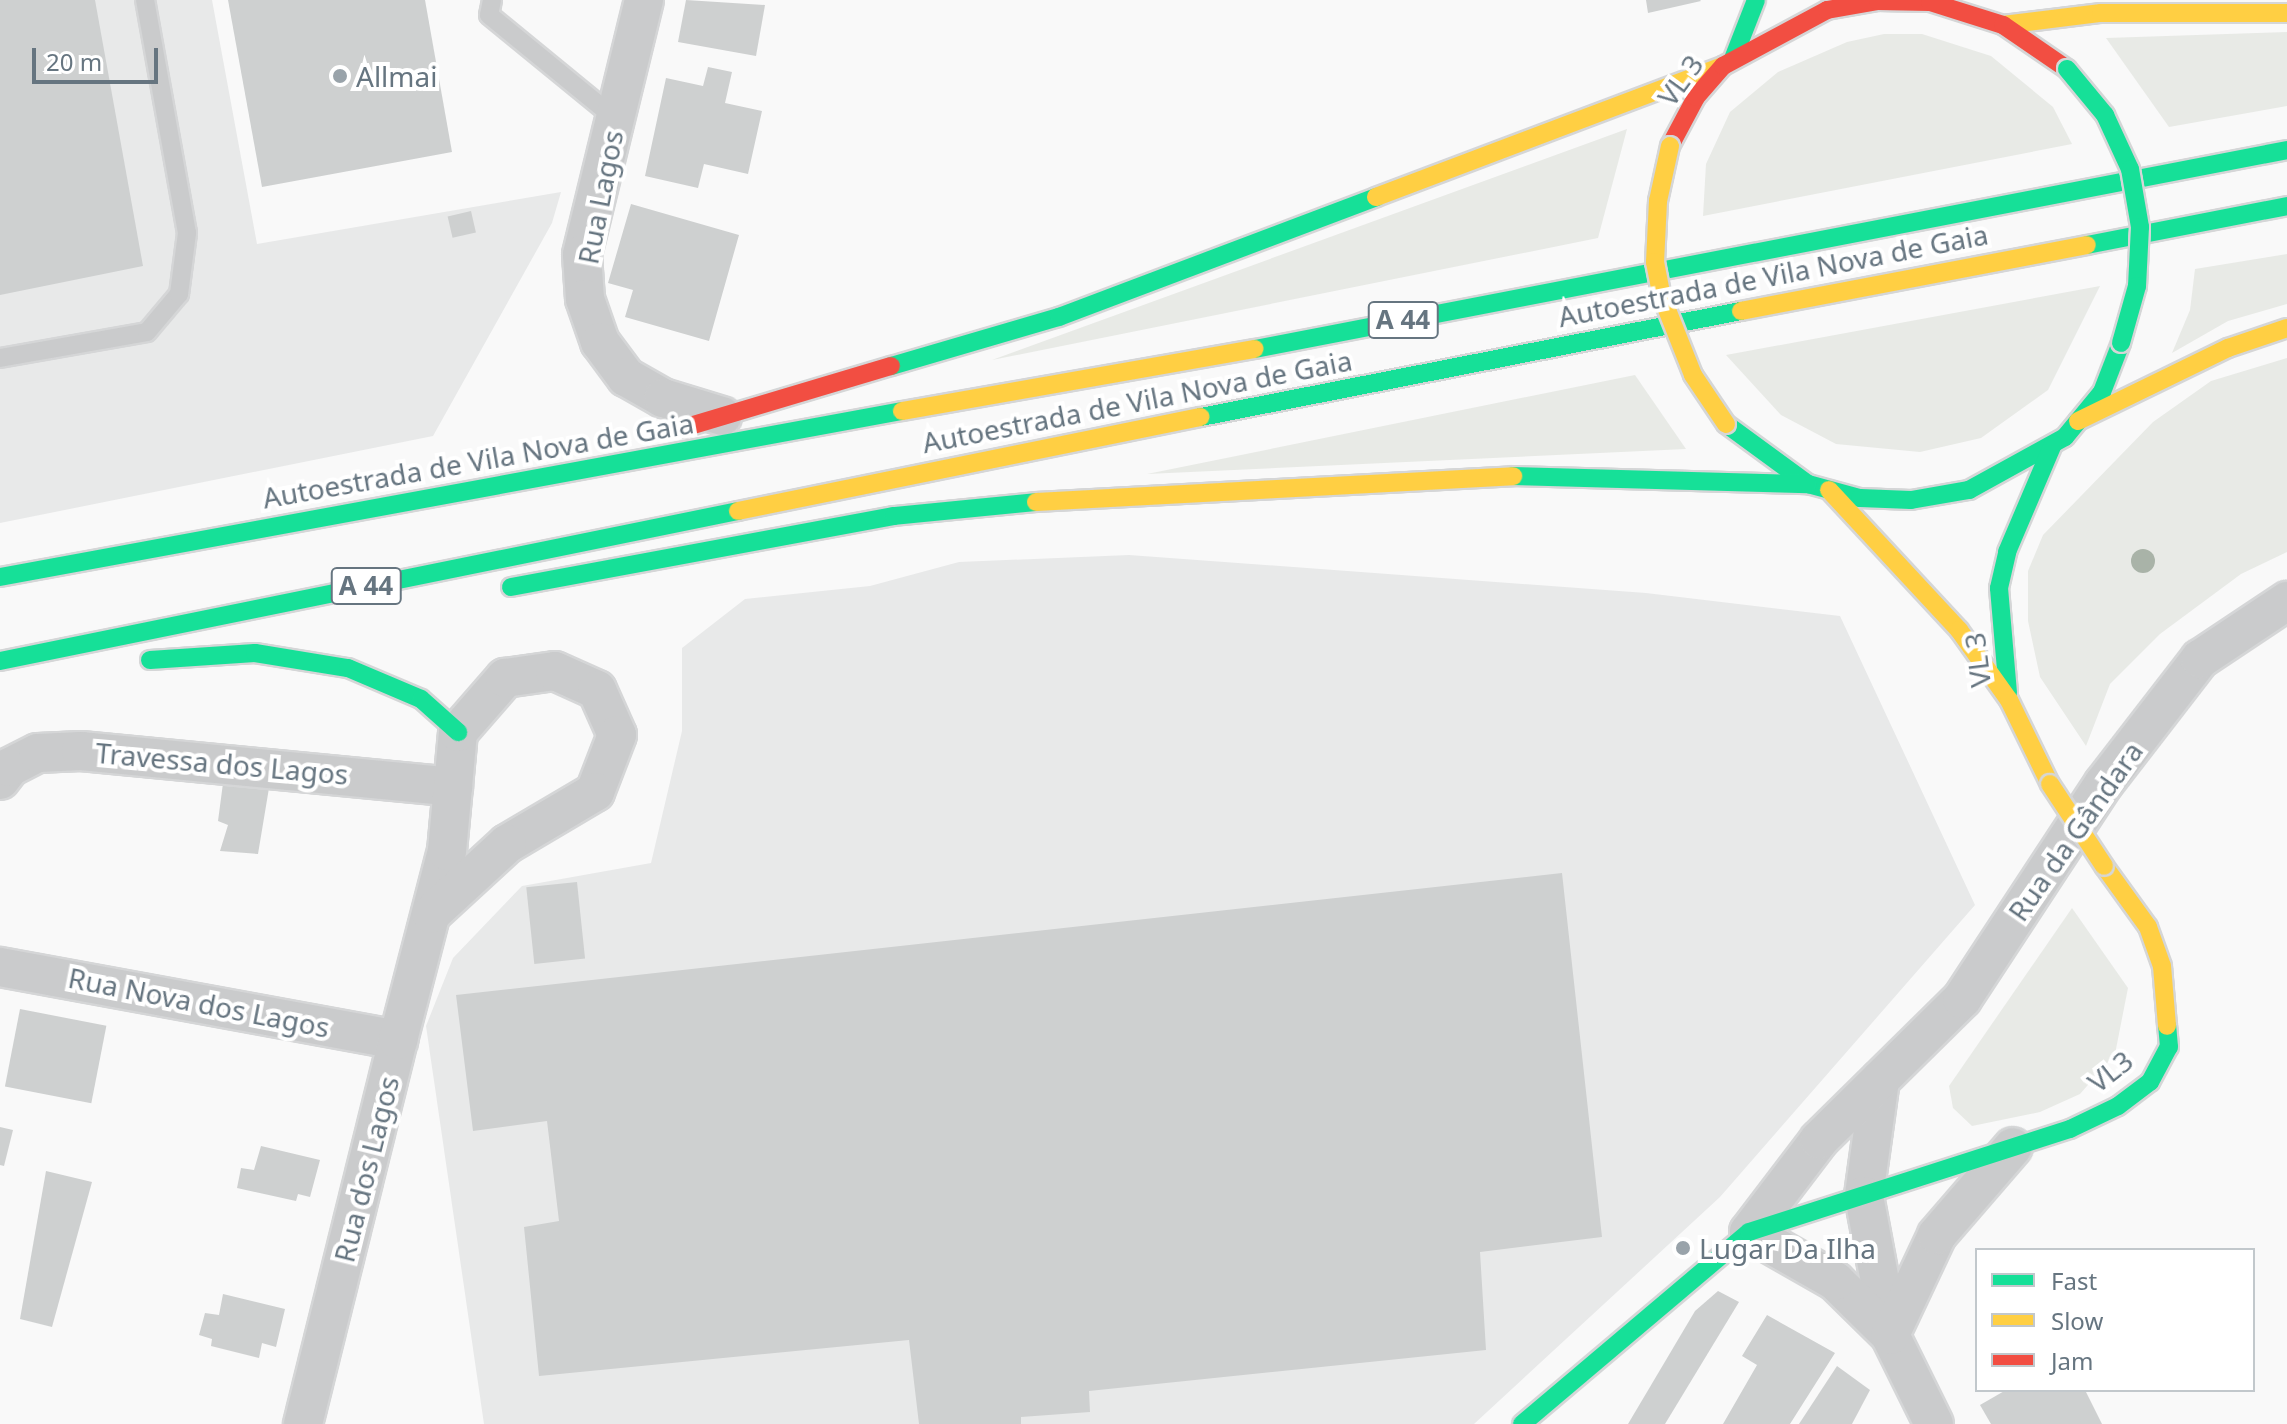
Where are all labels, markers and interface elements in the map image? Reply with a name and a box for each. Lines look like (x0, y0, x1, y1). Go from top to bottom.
scale bar (36, 32, 162, 82)
text: 20 m (46, 45, 102, 78)
street label: VL 3 (1650, 48, 1710, 112)
place label: Allmai (356, 59, 437, 93)
marker: Allmai (331, 67, 349, 85)
street label: Rua Lagos (571, 127, 629, 267)
street label: Autoestrada de Vila Nova de Gaia (1555, 217, 1991, 333)
road number: A 44 (1367, 298, 1439, 342)
street label: Autoestrada de Vila Nova de Gaia (919, 343, 1355, 459)
street label: Autoestrada de Vila Nova de Gaia (260, 405, 696, 515)
road number: A 44 (330, 564, 402, 608)
street label: VL 3 (1957, 631, 1997, 689)
street label: Travessa dos Lagos (94, 735, 350, 791)
street label: Rua da Gândara (2001, 735, 2149, 927)
street label: Rua Nova dos Lagos (66, 960, 332, 1044)
street label: VL3 (2081, 1043, 2139, 1099)
street label: Rua dos Lagos (327, 1073, 405, 1265)
place label: Lugar Da Ilha (1699, 1231, 1876, 1265)
marker: Lugar Da Ilha (1674, 1239, 1692, 1257)
legend (1975, 1248, 2255, 1392)
text: Fast (2051, 1264, 2097, 1297)
text: Slow (2051, 1304, 2103, 1337)
text: Jam (2051, 1344, 2093, 1377)

